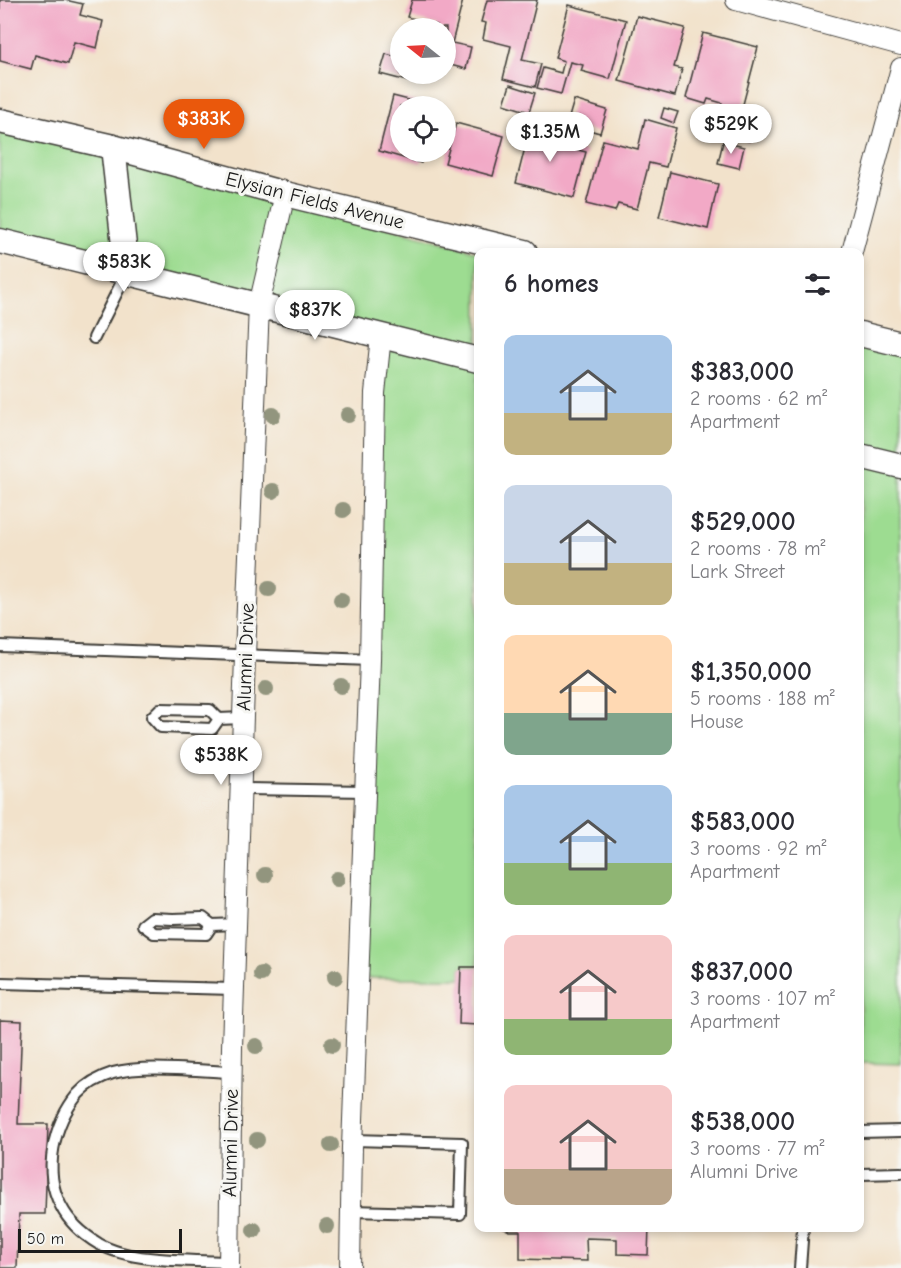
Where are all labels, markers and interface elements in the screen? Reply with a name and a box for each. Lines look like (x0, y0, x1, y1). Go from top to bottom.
north arrow (390, 18, 456, 84)
map controls (390, 18, 456, 162)
button: locate (390, 96, 456, 162)
pin: $383K (162, 99, 246, 150)
pin: $529K (689, 104, 773, 155)
text: $383K (177, 107, 231, 130)
pin: $1.35M (501, 112, 599, 163)
text: $529K (704, 112, 758, 135)
text: $1.35M (520, 120, 580, 143)
street label: Elysian Fields Avenue (223, 167, 407, 234)
pin: $583K (82, 242, 166, 293)
text: $583K (97, 250, 151, 273)
icon: filters (801, 268, 834, 301)
text: 6 homes (504, 269, 599, 299)
pin: $837K (273, 290, 357, 341)
text: $837K (289, 298, 341, 321)
text: $383,000 (690, 357, 794, 387)
icon: home (552, 359, 624, 431)
text: 2 rooms · 62 m² (690, 387, 827, 410)
text: Apartment (690, 410, 780, 433)
text: $529,000 (690, 507, 796, 537)
icon: home (552, 509, 624, 581)
text: 2 rooms · 78 m² (690, 537, 826, 560)
text: Lark Street (690, 560, 784, 583)
street label: Alumni Drive (232, 603, 259, 711)
text: $1,350,000 (690, 657, 812, 687)
icon: home (552, 659, 624, 731)
text: 5 rooms · 188 m² (690, 687, 835, 710)
text: House (690, 710, 744, 733)
pin: $538K (179, 735, 263, 786)
text: $538K (194, 743, 248, 766)
text: $583,000 (690, 807, 795, 837)
icon: home (552, 809, 624, 881)
text: 3 rooms · 92 m² (690, 837, 827, 860)
text: Apartment (690, 860, 780, 883)
text: $837,000 (690, 957, 793, 987)
icon: home (552, 959, 624, 1031)
text: 3 rooms · 107 m² (690, 987, 835, 1010)
text: Apartment (690, 1010, 780, 1033)
street label: Alumni Drive (218, 1089, 243, 1197)
text: $538,000 (690, 1107, 795, 1137)
icon: home (552, 1109, 624, 1181)
text: 3 rooms · 77 m² (690, 1137, 824, 1160)
text: Alumni Drive (690, 1160, 798, 1183)
scale bar (18, 1226, 182, 1254)
text: 50 m (27, 1230, 64, 1248)

